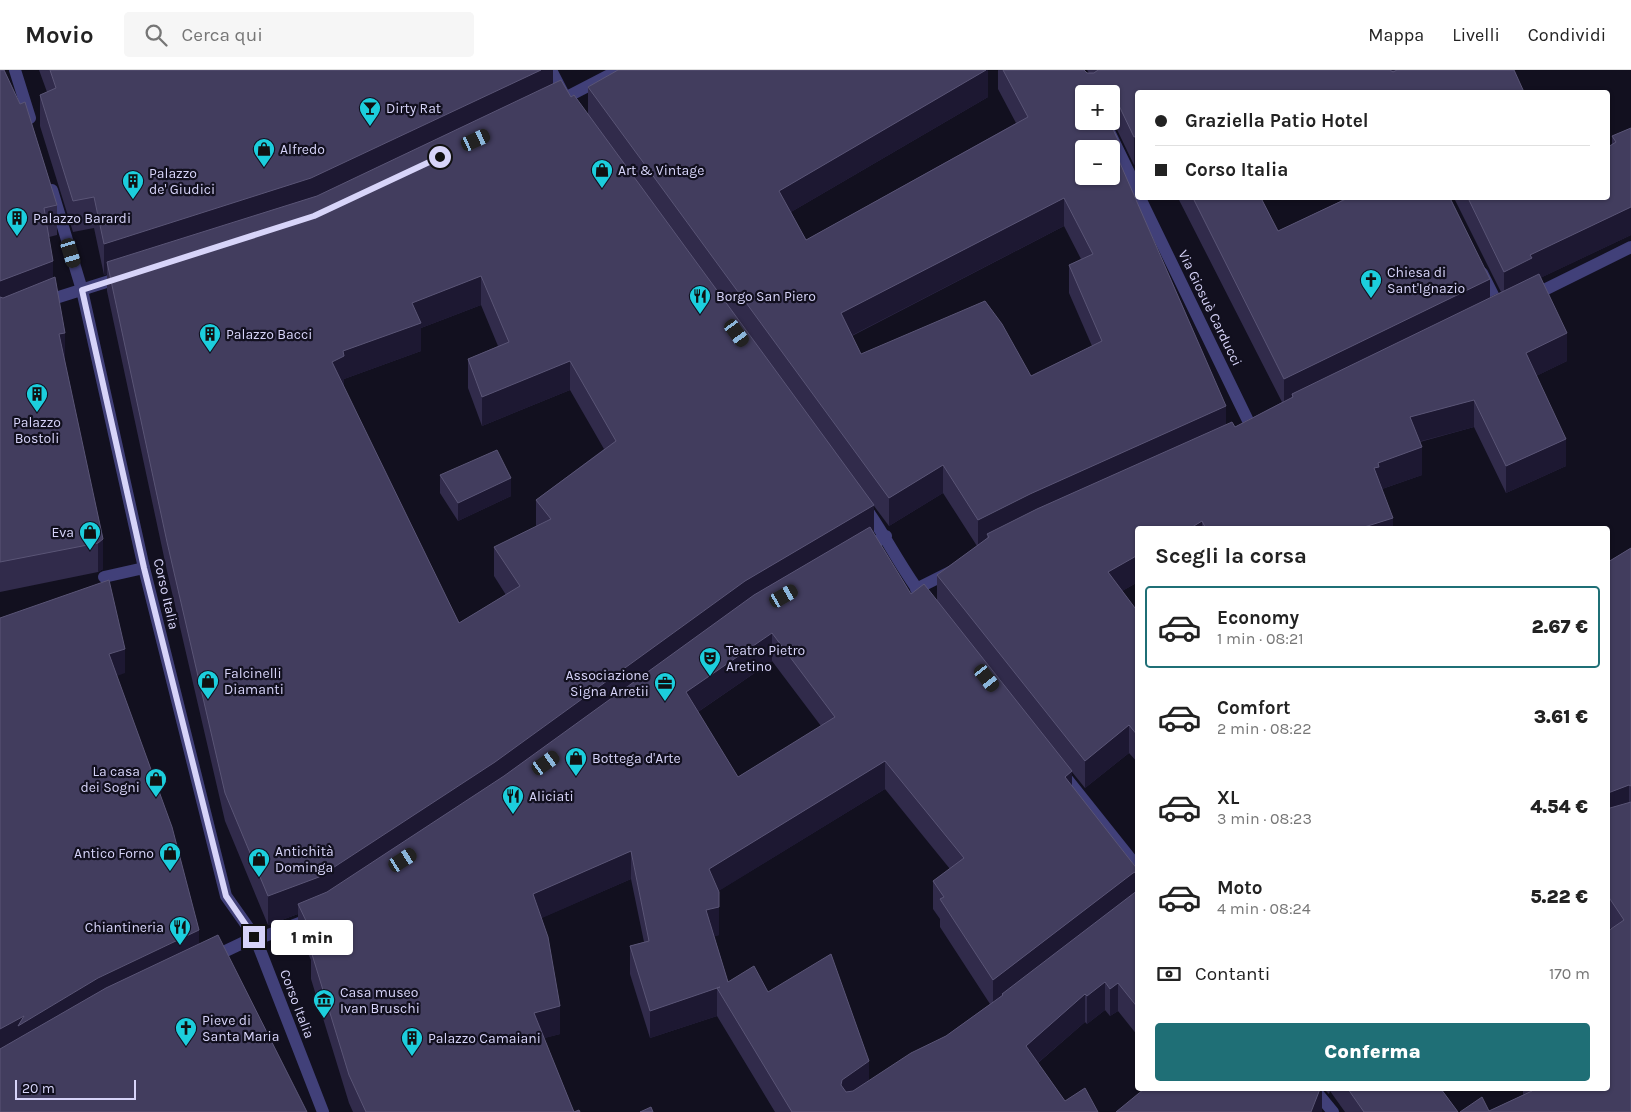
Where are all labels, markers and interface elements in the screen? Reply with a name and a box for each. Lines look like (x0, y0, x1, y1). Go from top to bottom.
search box (124, 12, 474, 57)
text: Movio (25, 21, 94, 49)
icon: search (142, 21, 170, 49)
text: Cerca qui (182, 24, 263, 46)
text: Mappa (1368, 24, 1424, 46)
text: Livelli (1452, 24, 1500, 46)
text: Condividi (1528, 24, 1606, 46)
map controls (1075, 85, 1120, 185)
button: + (1075, 85, 1120, 130)
bar icon: Dirty Rat (358, 96, 382, 127)
place label: Dirty Rat (386, 100, 441, 117)
text: Graziella Patio Hotel (1185, 110, 1369, 132)
car (459, 127, 492, 153)
shop icon: Alfredo (252, 137, 276, 168)
button: − (1075, 140, 1120, 185)
place label: Alfredo (280, 141, 325, 158)
route start (429, 146, 451, 168)
shop icon: Art & Vintage (590, 158, 614, 189)
text: Corso Italia (1185, 159, 1288, 181)
place label: Art & Vintage (618, 162, 704, 179)
place label: Palazzo de' Giudici (149, 165, 215, 198)
building icon: Palazzo de' Giudici (121, 169, 145, 200)
building icon: Palazzo Barardi (5, 206, 29, 237)
place label: Palazzo Barardi (33, 210, 131, 227)
car (59, 236, 82, 270)
street label: Via Giosuè Carducci (1175, 247, 1245, 369)
place label: Chiesa di Sant'Ignazio (1387, 264, 1465, 297)
church icon: Chiesa di Sant'Ignazio (1359, 268, 1383, 299)
restaurant icon: Borgo San Piero (688, 284, 712, 315)
place label: Borgo San Piero (716, 288, 816, 305)
car (722, 316, 751, 350)
building icon: Palazzo Bacci (198, 322, 222, 353)
place label: Palazzo Bacci (226, 326, 312, 343)
building icon: Palazzo Bostoli (25, 382, 49, 413)
place label: Palazzo Bostoli (13, 414, 61, 447)
shop icon: Eva (78, 520, 102, 551)
place label: Eva (51, 524, 74, 541)
text: Scegli la corsa (1155, 543, 1307, 569)
street label: Corso Italia (150, 557, 182, 631)
car (767, 582, 800, 610)
icon: car (1157, 605, 1202, 650)
text: Economy (1217, 607, 1299, 629)
text: 2.67 € (1531, 616, 1588, 638)
text: 1 min · 08:21 (1217, 629, 1304, 648)
place label: Teatro Pietro Aretino (726, 642, 805, 675)
theatre icon: Teatro Pietro Aretino (698, 646, 722, 677)
car (971, 662, 1002, 694)
place label: Falcinelli Diamanti (224, 665, 284, 698)
place label: Associazione Signa Arretii (565, 667, 649, 700)
shop icon: Falcinelli Diamanti (196, 669, 220, 700)
office icon: Associazione Signa Arretii (653, 671, 677, 702)
icon: car (1157, 695, 1202, 740)
text: Comfort (1217, 697, 1291, 719)
text: 3.61 € (1534, 706, 1588, 728)
text: 2 min · 08:22 (1217, 719, 1311, 738)
shop icon: Bottega d'Arte (564, 746, 588, 777)
car (529, 748, 562, 778)
place label: Bottega d'Arte (592, 750, 681, 767)
place label: La casa dei Sogni (80, 763, 140, 796)
shop icon: La casa dei Sogni (144, 767, 168, 798)
restaurant icon: Aliciati (501, 784, 525, 815)
icon: car (1157, 785, 1202, 830)
text: XL (1217, 787, 1239, 809)
place label: Aliciati (529, 788, 574, 805)
text: 4.54 € (1530, 796, 1588, 818)
text: 3 min · 08:23 (1217, 809, 1312, 828)
shop icon: Antico Forno (158, 841, 182, 872)
place label: Antichità Dominga (275, 843, 334, 876)
place label: Antico Forno (74, 845, 154, 862)
car (386, 846, 419, 874)
shop icon: Antichità Dominga (247, 847, 271, 878)
icon: car (1157, 875, 1202, 920)
text: Moto (1217, 877, 1263, 899)
text: 5.22 € (1530, 886, 1588, 908)
text: 4 min · 08:24 (1217, 899, 1311, 918)
restaurant icon: Chiantineria (168, 915, 192, 946)
place label: Chiantineria (85, 919, 164, 936)
callout: 1 min (272, 920, 354, 954)
route end (243, 926, 265, 948)
text: 1 min (291, 928, 333, 947)
icon: cash (1155, 960, 1183, 988)
text: Contanti (1195, 963, 1270, 985)
text: 170 m (1549, 964, 1590, 983)
street label: Corso Italia (276, 967, 318, 1041)
place label: Casa museo Ivan Bruschi (340, 984, 420, 1017)
museum icon: Casa museo Ivan Bruschi (312, 988, 336, 1019)
place label: Pieve di Santa Maria (202, 1012, 279, 1045)
church icon: Pieve di Santa Maria (174, 1016, 198, 1047)
button: Conferma (1155, 1023, 1590, 1081)
building icon: Palazzo Camaiani (400, 1026, 424, 1057)
place label: Palazzo Camaiani (428, 1030, 541, 1047)
scale bar (15, 1077, 136, 1100)
text: 20 m (22, 1080, 55, 1097)

